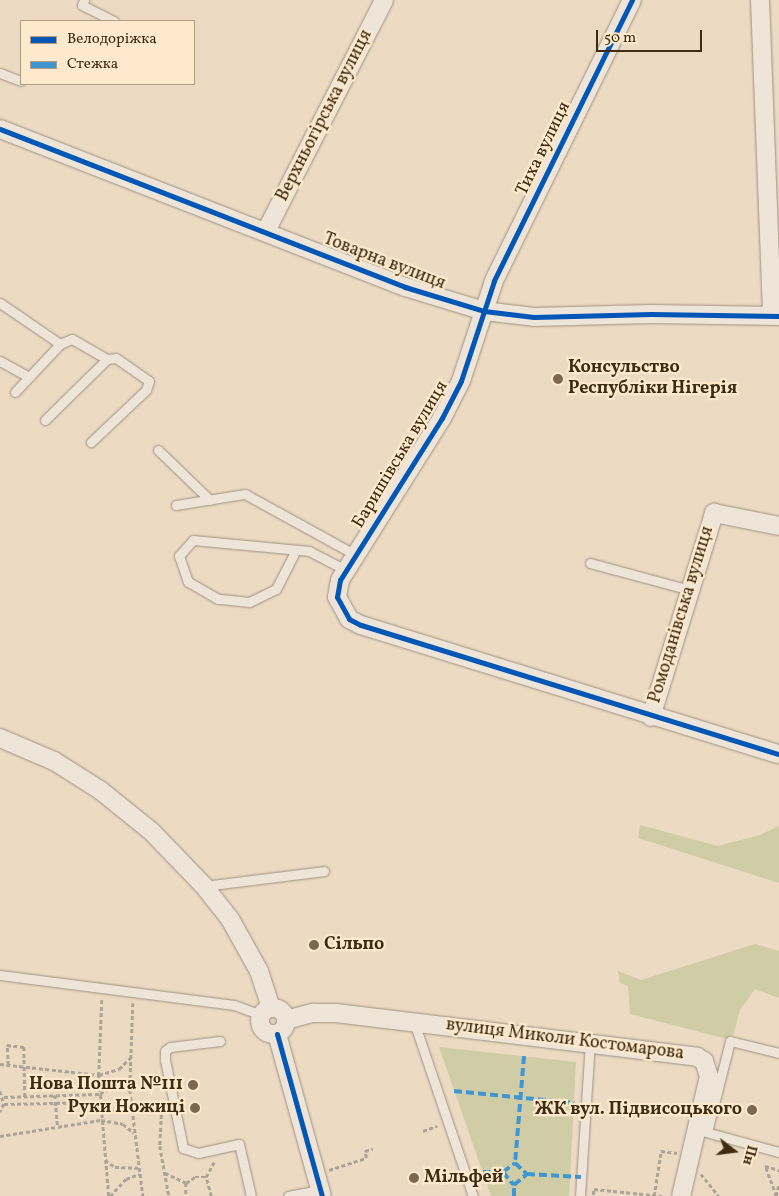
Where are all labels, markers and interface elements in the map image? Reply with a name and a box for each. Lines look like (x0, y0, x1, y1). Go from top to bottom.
legend (20, 20, 195, 85)
scale bar (599, 20, 705, 52)
street label: Верхньогірська вулиця (272, 27, 378, 205)
text: 50 m (604, 28, 636, 49)
text: Велодоріжка (67, 29, 157, 50)
text: Стежка (67, 54, 118, 75)
street label: Тиха вулиця (512, 99, 576, 199)
street label: Товарна вулиця (320, 229, 448, 295)
place label: Консульство Республіки Нігерія (568, 358, 737, 400)
marker: Консульство Республіки Нігерія (552, 373, 564, 385)
street label: Баришівська вулиця (348, 377, 454, 533)
street label: Ромоданівська вулиця (645, 524, 719, 706)
place label: Сільпо (324, 934, 384, 956)
marker: Сільпо (308, 939, 320, 951)
street label: вулиця Миколи Костомарова (445, 1015, 685, 1065)
place label: Нова Пошта №111 (29, 1074, 183, 1096)
marker: Нова Пошта №111 (187, 1079, 199, 1091)
place label: Руки Ножиці (67, 1097, 185, 1119)
place label: ЖК вул. Підвисоцького (535, 1099, 742, 1121)
marker: Руки Ножиці (189, 1102, 201, 1114)
marker: ЖК вул. Підвисоцького (746, 1104, 758, 1116)
north arrow (709, 1126, 759, 1176)
text: Пн (737, 1143, 761, 1167)
place label: Мільфей (424, 1167, 503, 1189)
marker: Мільфей (408, 1172, 420, 1184)

